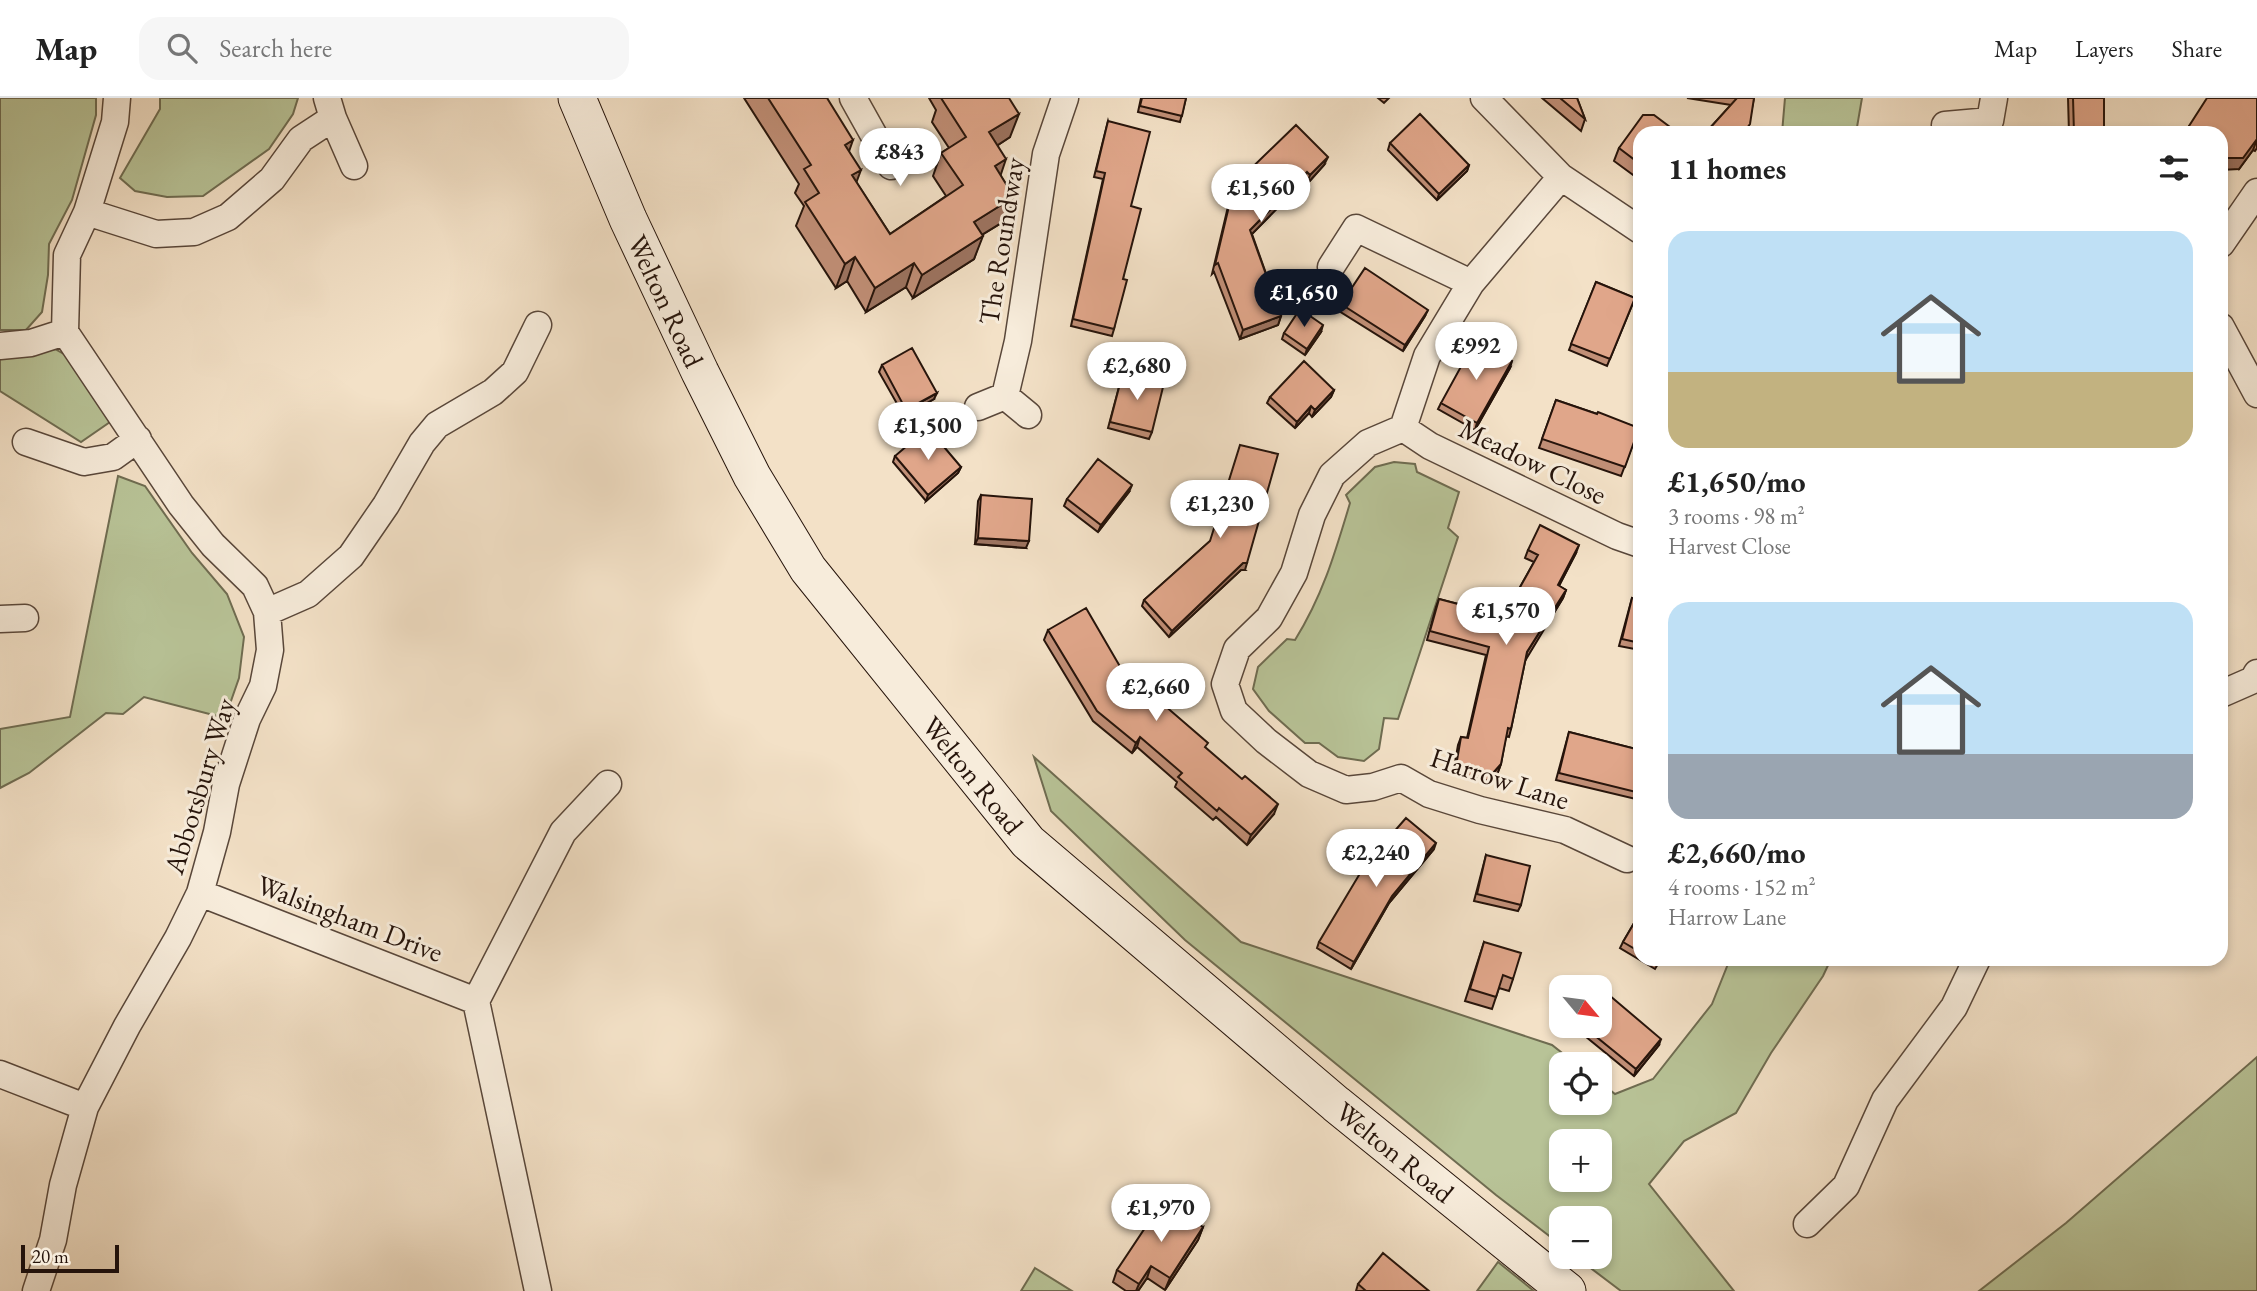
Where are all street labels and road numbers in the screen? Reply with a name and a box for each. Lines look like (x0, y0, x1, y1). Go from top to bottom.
street label: The Roundway (970, 154, 1032, 327)
street label: Welton Road (620, 229, 713, 374)
street label: Meadow Close (1453, 410, 1613, 512)
street label: Abbotsbury Way (155, 693, 243, 879)
street label: Welton Road (914, 708, 1032, 842)
street label: Harrow Lane (1426, 739, 1574, 817)
street label: Walsingham Drive (252, 866, 448, 970)
street label: Welton Road (1328, 1093, 1462, 1211)

